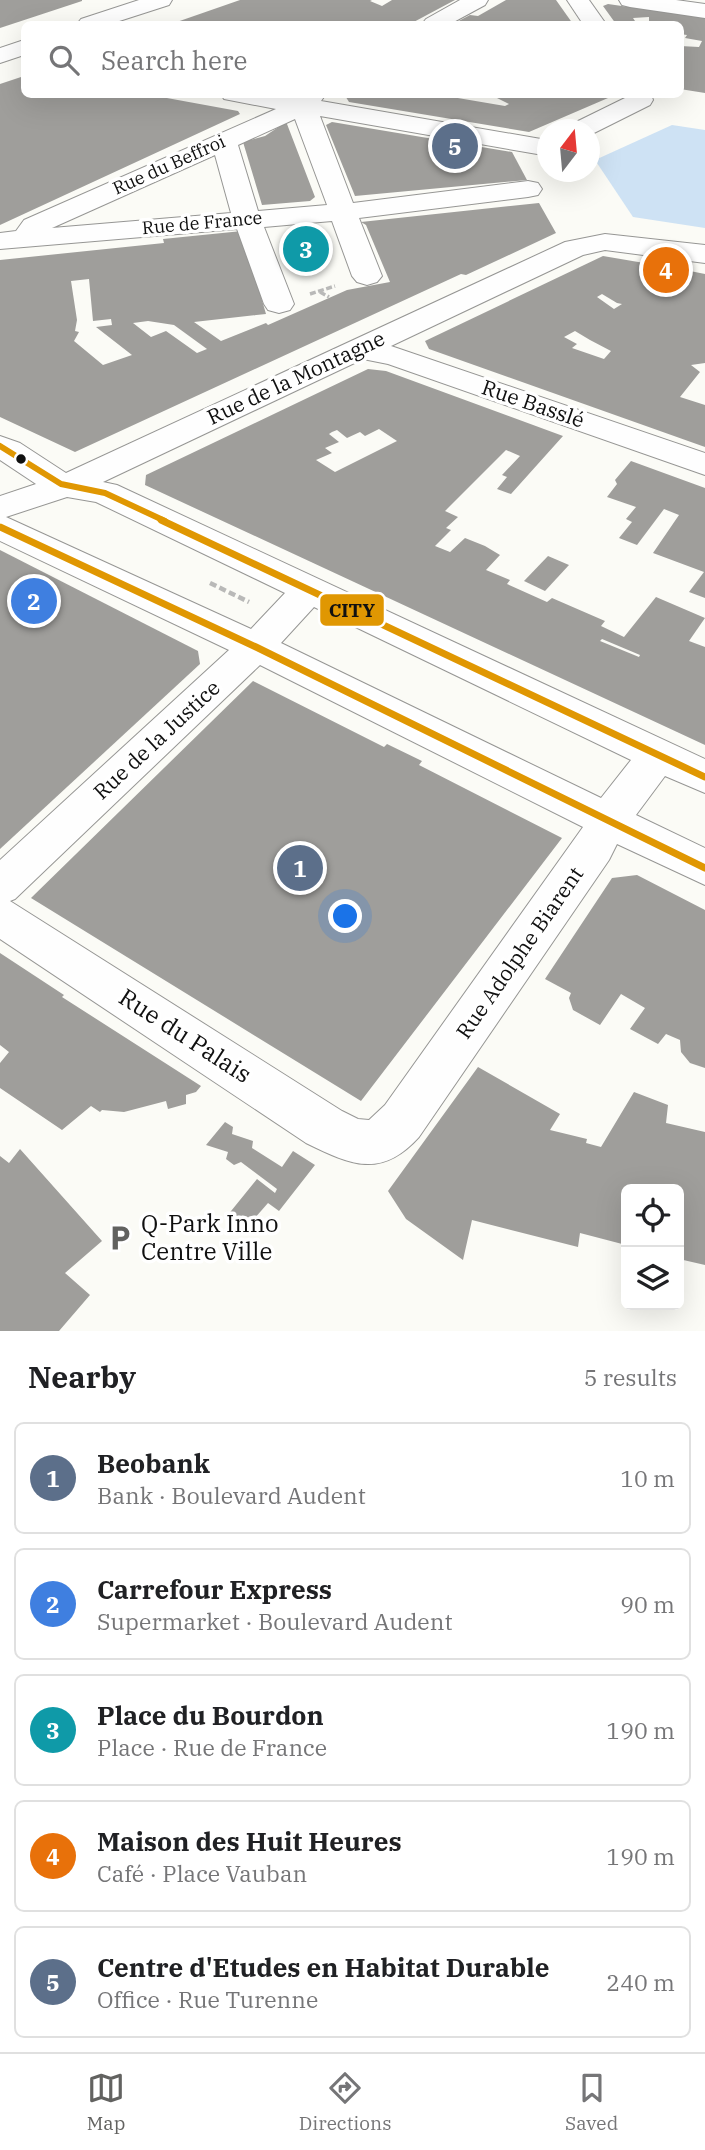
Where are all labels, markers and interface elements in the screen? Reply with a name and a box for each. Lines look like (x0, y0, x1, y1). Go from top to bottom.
search box (21, 21, 684, 98)
icon: search (45, 41, 83, 79)
text: Search here (101, 43, 247, 77)
north arrow (537, 119, 600, 182)
pin: 5 (432, 120, 478, 172)
street label: Rue du Beffroi (109, 129, 229, 200)
street label: Rue de France (141, 206, 263, 239)
pin: 3 (283, 223, 329, 275)
pin: 4 (643, 244, 689, 296)
street label: Rue de la Montagne (202, 324, 389, 431)
street label: Rue Basslé (478, 372, 588, 434)
unlabelled marker (14, 452, 28, 466)
pin: 2 (11, 575, 57, 627)
line badge: CITY (319, 593, 385, 627)
text: CITY (329, 598, 375, 622)
street label: Rue de la Justice (87, 673, 226, 805)
pin: 1 (277, 842, 323, 894)
street label: Rue Adolphe Biarent (449, 861, 589, 1044)
your location (328, 899, 362, 933)
street label: Rue du Palais (113, 980, 258, 1090)
map controls (621, 1184, 684, 1310)
button: locate (621, 1184, 684, 1247)
place label: Q-Park Inno Centre Ville (141, 1207, 279, 1267)
parking icon: Q-Park Inno Centre Ville (105, 1223, 135, 1253)
button: layers (621, 1247, 684, 1310)
text: Nearby (28, 1357, 136, 1396)
text: 5 results (584, 1362, 677, 1392)
text: Beobank (97, 1446, 210, 1480)
text: 1 (46, 1463, 60, 1493)
text: 10 m (620, 1463, 675, 1493)
text: Bank · Boulevard Audent (97, 1480, 366, 1510)
text: Carrefour Express (97, 1572, 332, 1606)
text: 2 (46, 1589, 60, 1619)
text: 90 m (620, 1589, 675, 1619)
text: Supermarket · Boulevard Audent (97, 1606, 453, 1636)
text: Place du Bourdon (97, 1698, 324, 1732)
text: 3 (46, 1715, 60, 1745)
text: 190 m (606, 1715, 675, 1745)
text: Place · Rue de France (97, 1732, 327, 1762)
text: Maison des Huit Heures (97, 1824, 402, 1858)
text: 4 (46, 1841, 60, 1871)
text: 190 m (606, 1841, 675, 1871)
text: Café · Place Vauban (97, 1858, 307, 1888)
text: Centre d'Etudes en Habitat Durable (97, 1950, 549, 1984)
text: 5 (46, 1967, 60, 1997)
text: 240 m (606, 1967, 675, 1997)
text: Office · Rue Turenne (97, 1984, 318, 2014)
tab: Map (87, 2069, 125, 2135)
tab: Directions (299, 2069, 392, 2135)
tab: Saved (565, 2069, 618, 2135)

